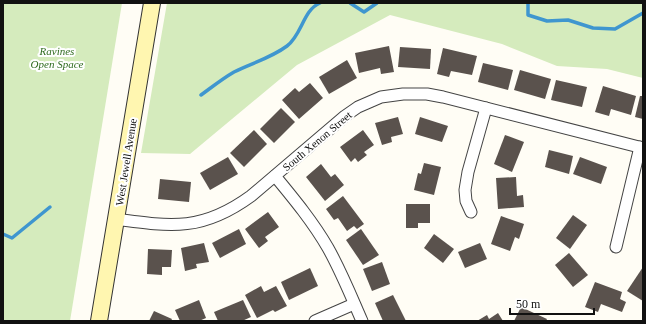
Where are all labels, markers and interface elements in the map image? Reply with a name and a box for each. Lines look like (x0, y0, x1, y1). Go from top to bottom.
park label: Ravines Open Space (31, 45, 84, 70)
street label: South Xenon Street (280, 109, 354, 173)
street label: West Jewell Avenue (113, 117, 139, 206)
scale bar (510, 290, 594, 316)
text: 50 m (516, 297, 541, 311)

